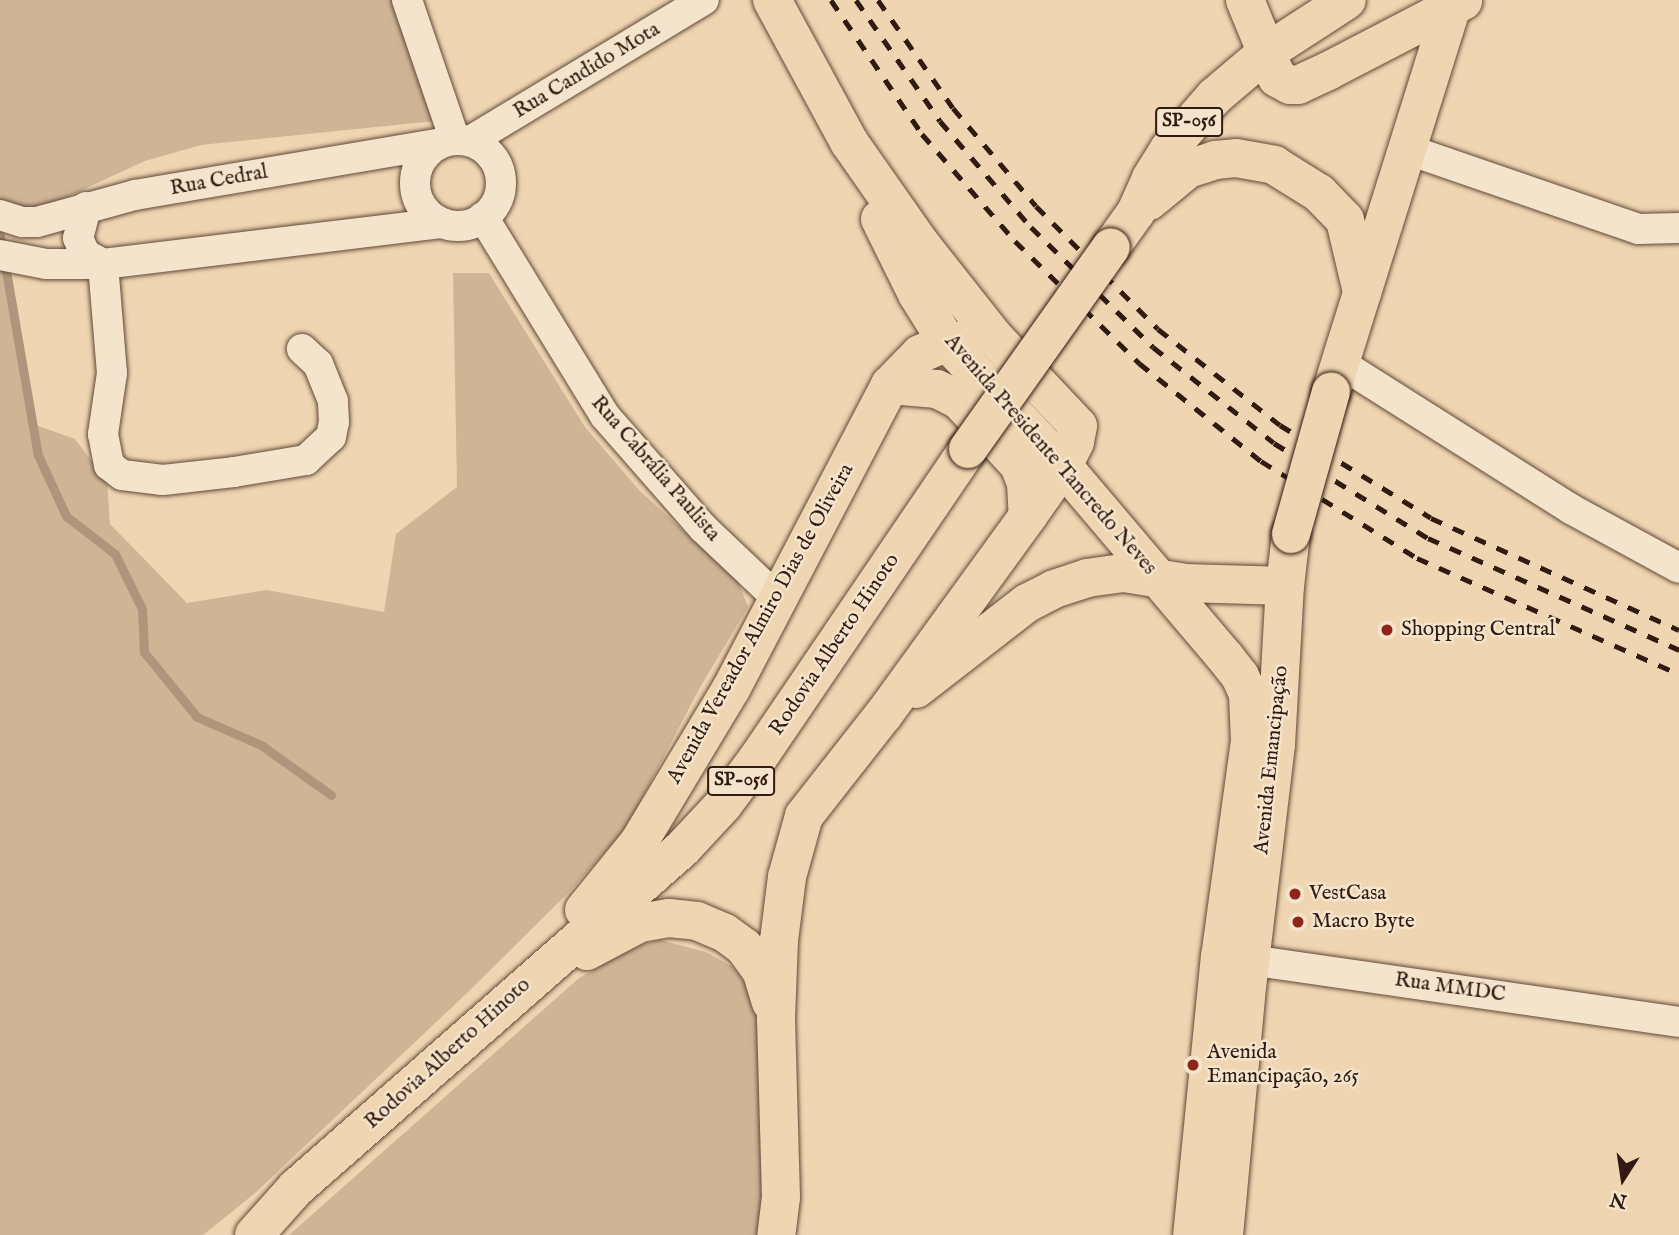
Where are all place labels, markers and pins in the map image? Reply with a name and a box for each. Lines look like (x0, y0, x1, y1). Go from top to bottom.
place label: Shopping Central (1401, 617, 1555, 643)
marker: Shopping Central (1379, 622, 1395, 638)
place label: VestCasa (1309, 881, 1386, 907)
marker: VestCasa (1287, 886, 1303, 902)
place label: Macro Byte (1312, 909, 1415, 935)
marker: Macro Byte (1290, 914, 1306, 930)
place label: Avenida Emancipação, 265 (1207, 1040, 1359, 1090)
marker: Avenida Emancipação, 265 (1185, 1057, 1201, 1073)

